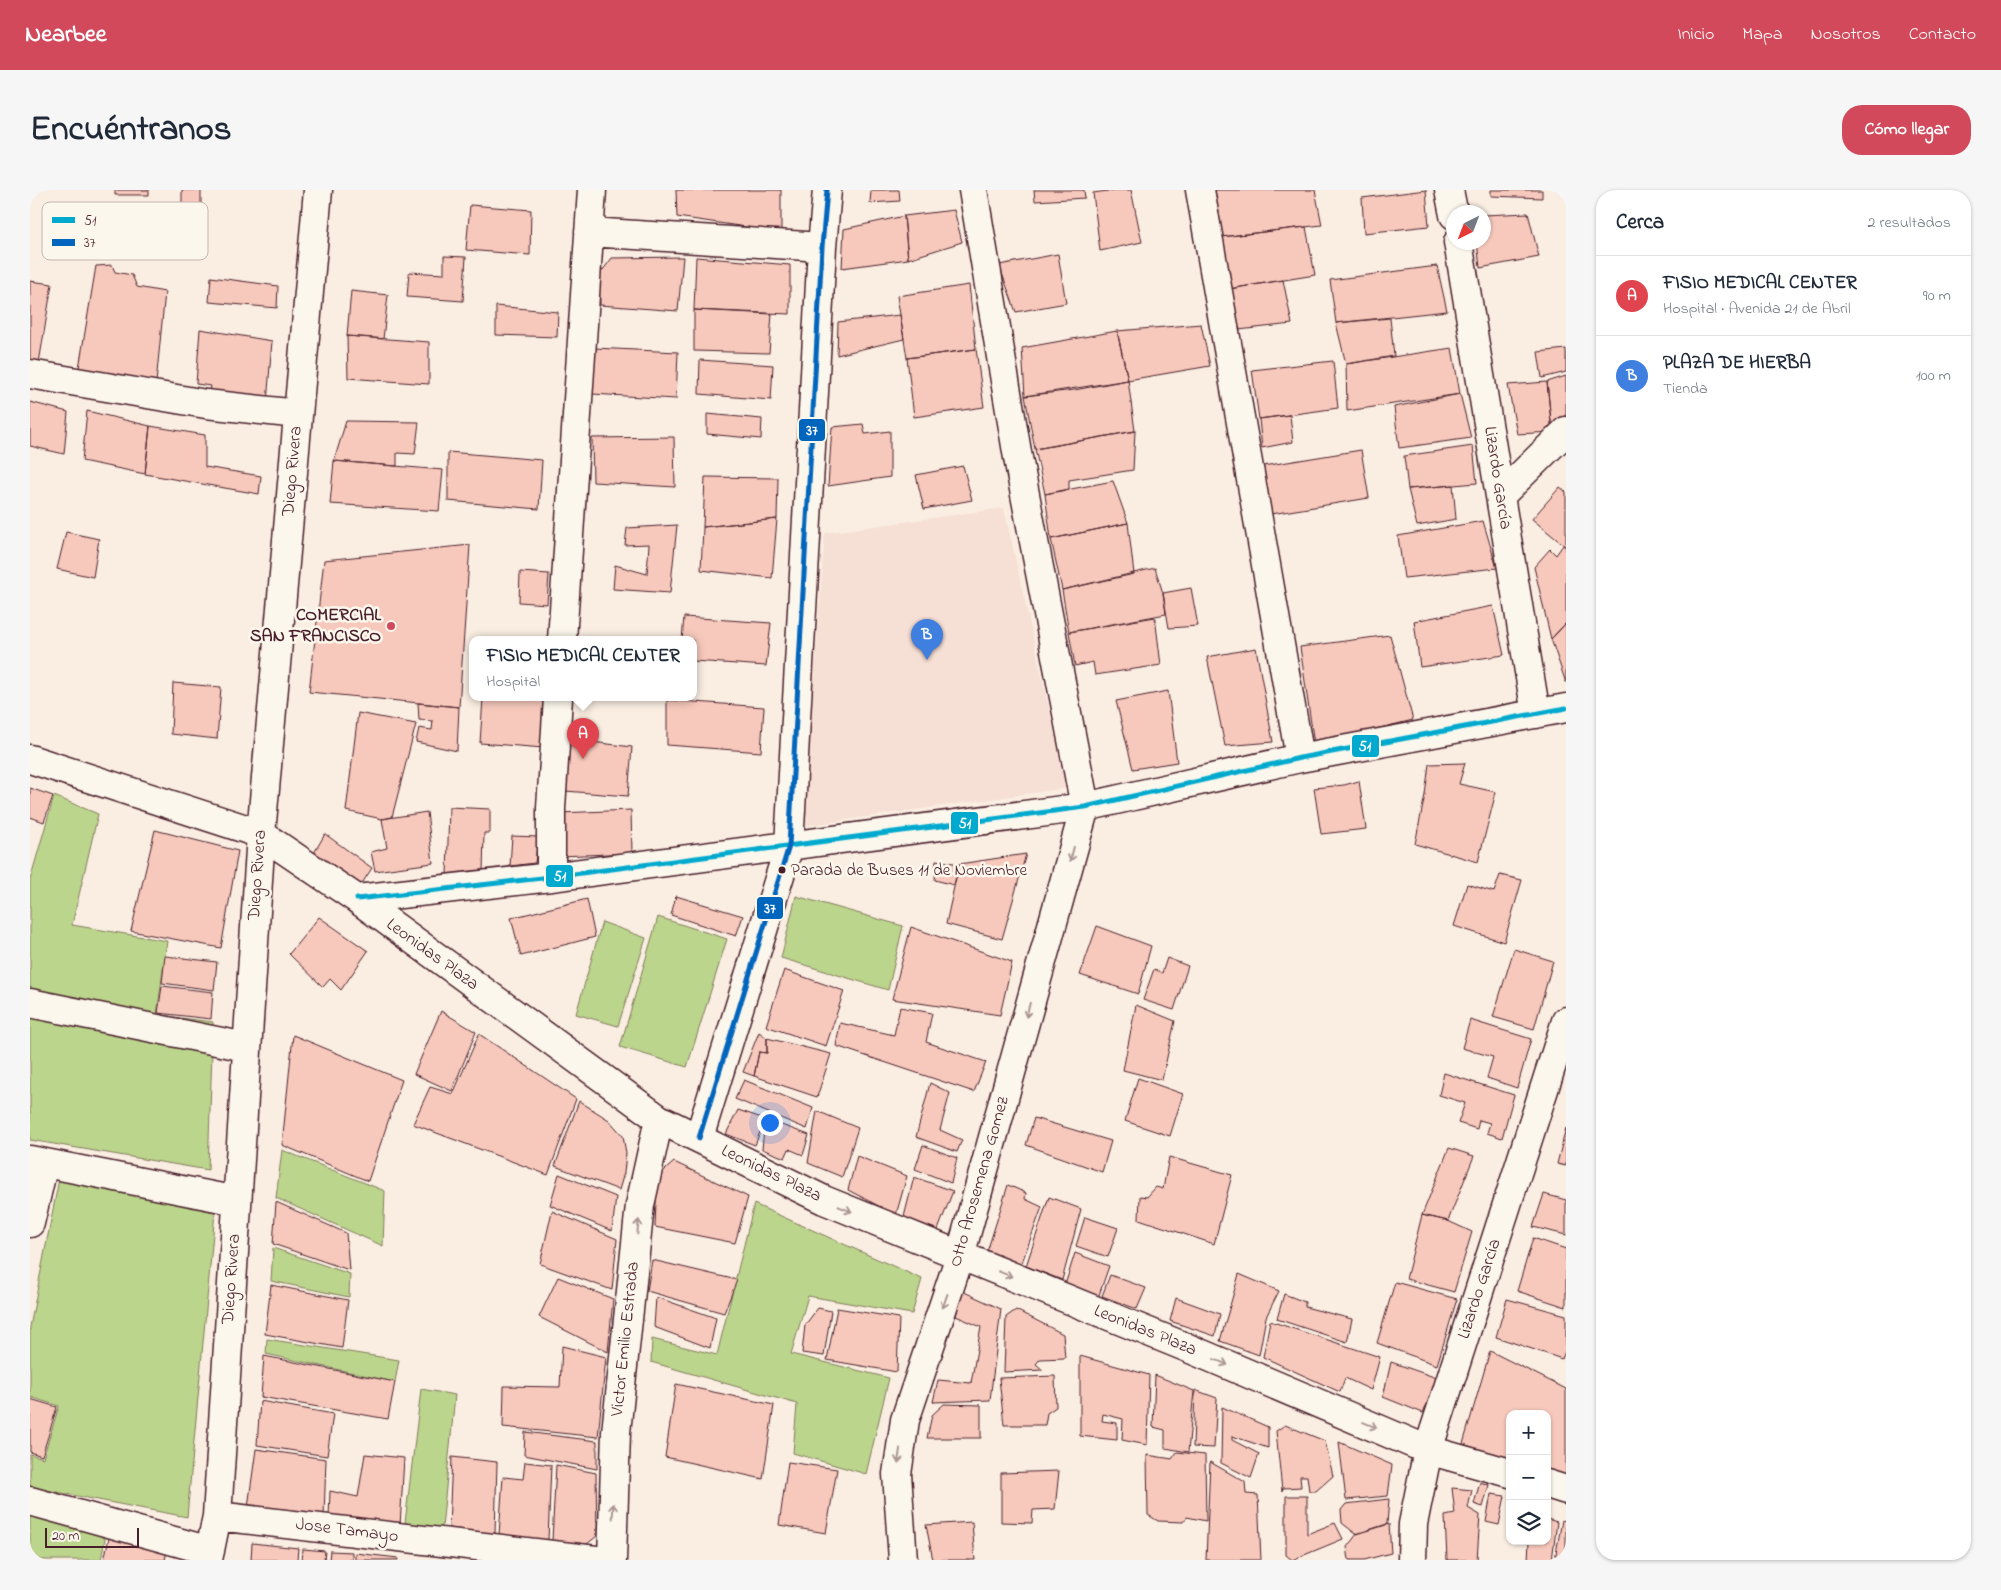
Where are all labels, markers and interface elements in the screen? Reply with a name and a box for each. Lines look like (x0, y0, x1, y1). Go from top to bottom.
text: Nearbee (25, 18, 107, 53)
text: Inicio (1677, 22, 1714, 48)
text: Mapa (1742, 22, 1783, 48)
text: Nosotros (1811, 22, 1881, 48)
text: Contacto (1909, 22, 1976, 48)
text: Encuéntranos (30, 105, 232, 156)
button: Cómo llegar (1842, 105, 1971, 155)
legend (42, 202, 208, 260)
north arrow (1446, 205, 1491, 250)
text: Cerca (1616, 208, 1664, 238)
text: 51 (84, 211, 97, 232)
text: 2 resultados (1868, 211, 1951, 235)
text: 37 (84, 233, 96, 254)
text: FISIO MEDICAL CENTER (1663, 270, 1857, 297)
text: A (1627, 284, 1637, 308)
text: 90 m (1923, 284, 1951, 308)
text: Hospital · Avenida 21 de Abril (1663, 297, 1851, 321)
text: PLAZA DE HIERBA (1663, 350, 1811, 377)
text: B (1627, 364, 1637, 388)
text: 100 m (1916, 364, 1951, 388)
text: Tienda (1663, 377, 1708, 401)
line badge: 37 (798, 418, 826, 442)
text: 37 (805, 421, 818, 442)
street label: Lizardo García (1476, 424, 1518, 532)
street label: Diego Rivera (276, 425, 311, 518)
place label: COMERCIAL SAN FRANCISCO (250, 603, 381, 650)
pin: B (911, 619, 943, 660)
marker: COMERCIAL SAN FRANCISCO (385, 620, 397, 632)
popup (469, 636, 697, 701)
text: FISIO MEDICAL CENTER (486, 643, 680, 670)
text: Hospital (486, 670, 540, 694)
pin: A (567, 718, 599, 759)
line badge: 51 (1351, 734, 1380, 758)
text: 51 (1359, 737, 1372, 758)
line badge: 51 (950, 811, 979, 835)
text: 51 (959, 814, 972, 835)
street label: Diego Rivera (242, 829, 275, 922)
one-way arrow (1066, 845, 1076, 861)
place label: Parada de Buses 11 de Noviembre (791, 858, 1028, 883)
line badge: 51 (545, 864, 574, 888)
marker: Parada de Buses 11 de Noviembre (777, 865, 787, 875)
text: 51 (554, 867, 567, 888)
line badge: 37 (756, 896, 784, 920)
text: 37 (763, 899, 776, 920)
street label: Leonidas Plaza (380, 912, 484, 998)
one-way arrow (1023, 1002, 1033, 1018)
street label: Otto Arosemena Gomez (943, 1093, 1017, 1270)
your location (757, 1110, 783, 1136)
street label: Leonidas Plaza (716, 1138, 826, 1210)
one-way arrow (837, 1205, 852, 1214)
one-way arrow (633, 1220, 643, 1236)
street label: Diego Rivera (216, 1233, 249, 1326)
street label: Lizardo García (1452, 1235, 1508, 1343)
street label: Victor Emilio Estrada (605, 1260, 647, 1419)
one-way arrow (997, 1270, 1013, 1279)
one-way arrow (940, 1293, 949, 1308)
street label: Leonidas Plaza (1090, 1299, 1200, 1363)
one-way arrow (1213, 1358, 1228, 1367)
map controls (1506, 1410, 1551, 1545)
button: + (1506, 1410, 1551, 1455)
one-way arrow (1362, 1421, 1377, 1431)
one-way arrow (894, 1448, 904, 1464)
button: − (1506, 1455, 1551, 1500)
button: layers (1506, 1500, 1551, 1545)
one-way arrow (609, 1504, 618, 1520)
street label: Jose Tamayo (294, 1512, 400, 1550)
scale bar (45, 1525, 139, 1548)
text: 20 m (52, 1526, 79, 1547)

